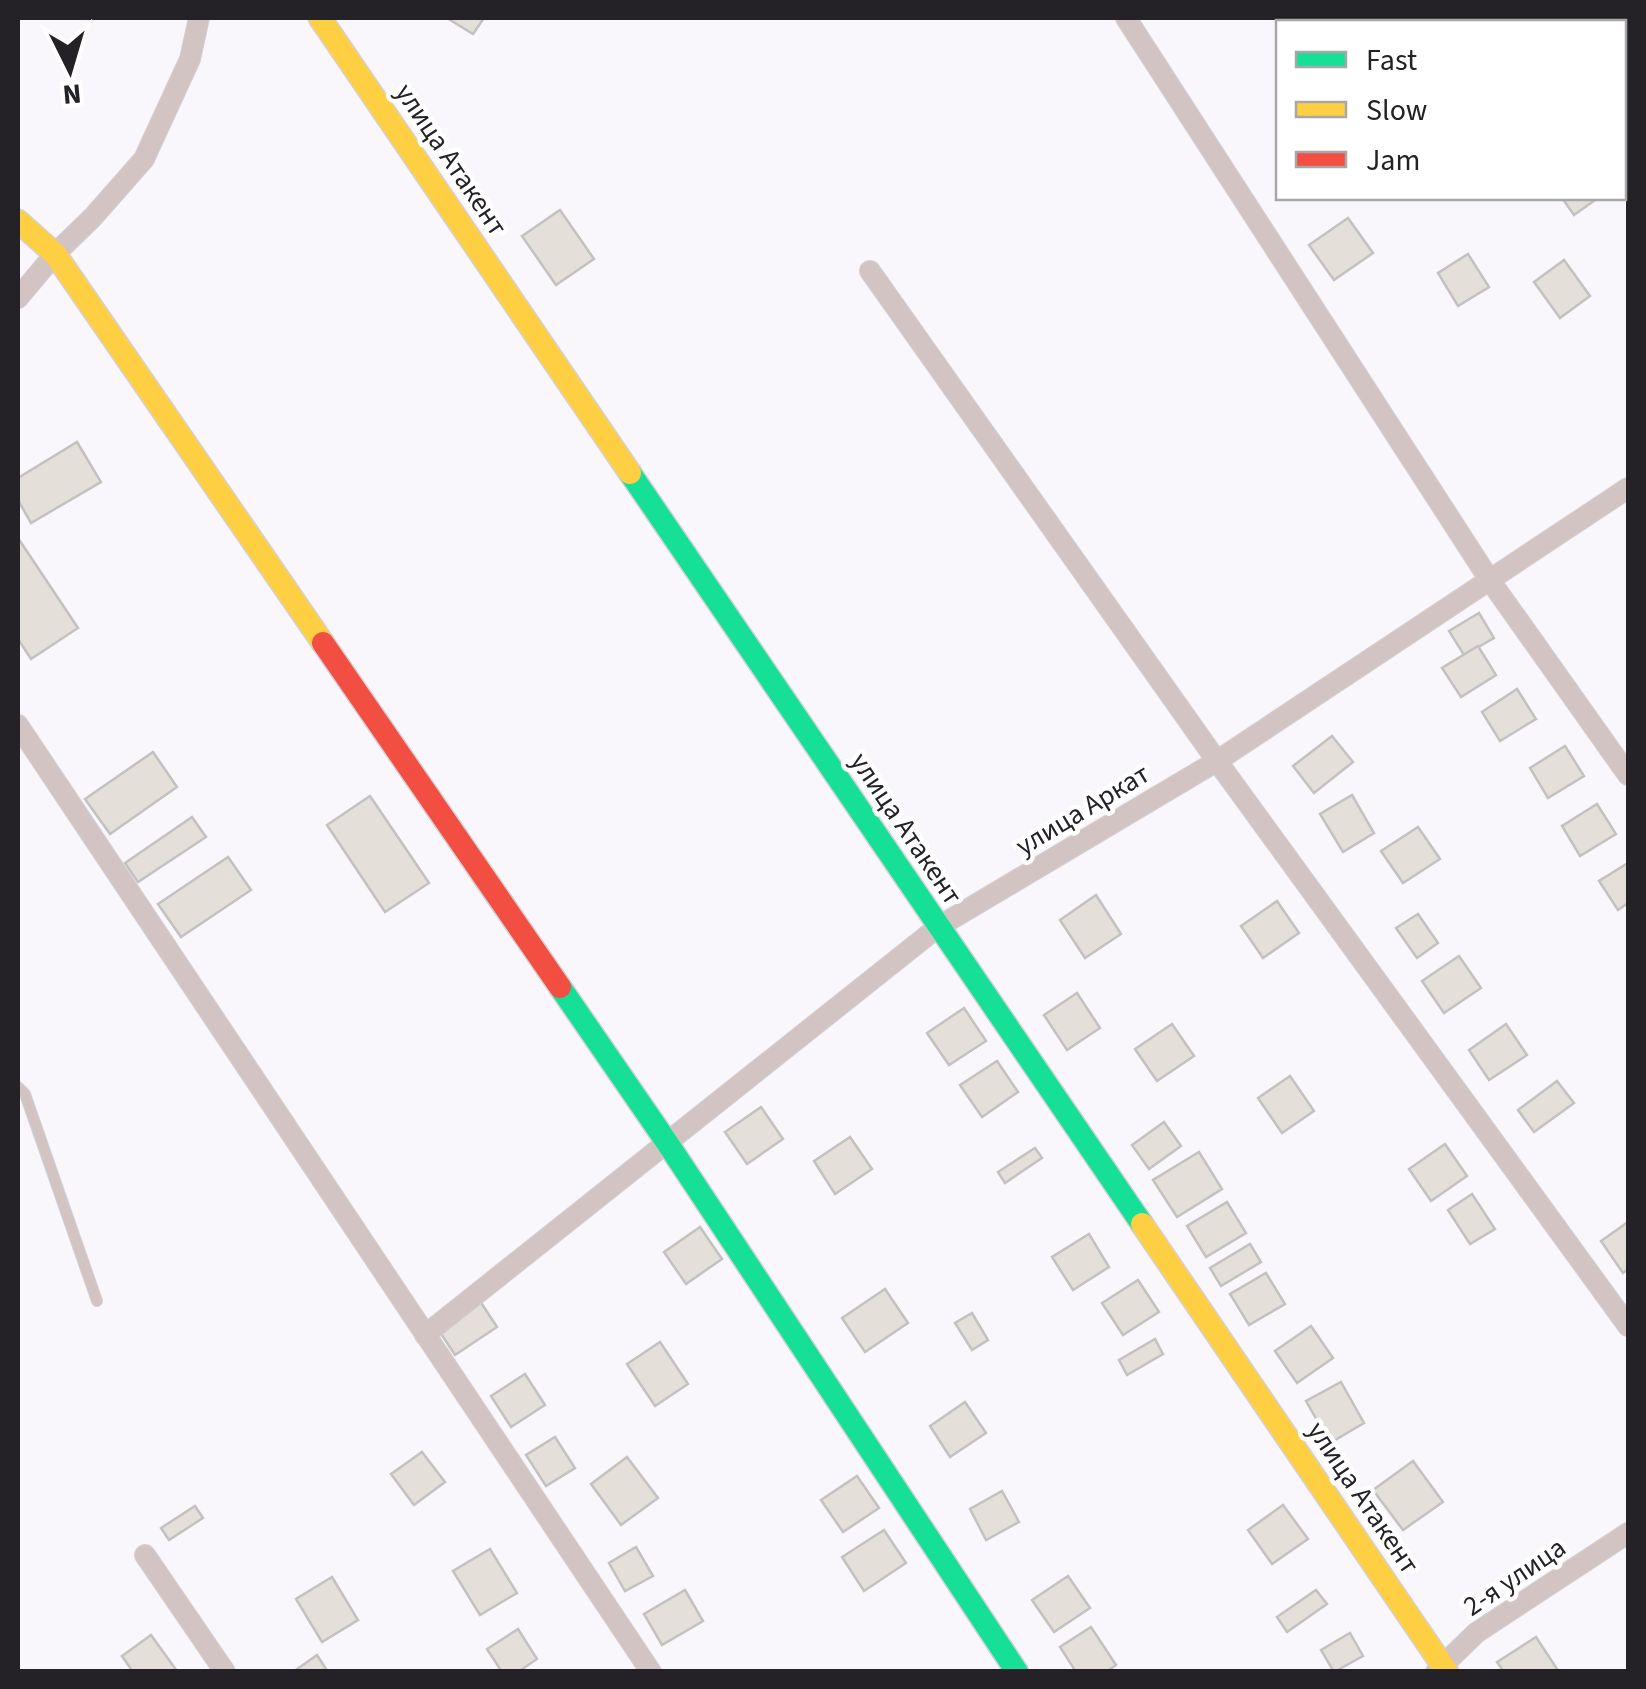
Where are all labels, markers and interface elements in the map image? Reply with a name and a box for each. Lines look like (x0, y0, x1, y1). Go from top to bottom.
north arrow (20, 20, 120, 120)
legend (1276, 20, 1626, 200)
text: Fast (1366, 39, 1417, 82)
text: N (61, 73, 83, 115)
street label: улица Атакент (385, 75, 517, 244)
text: Slow (1366, 89, 1427, 132)
text: Jam (1366, 139, 1420, 182)
street label: улица Атакент (840, 744, 972, 913)
street label: улица Аркат (1008, 754, 1157, 866)
street label: улица Атакент (1297, 1413, 1429, 1582)
street label: 2-я улица (1455, 1528, 1574, 1626)

